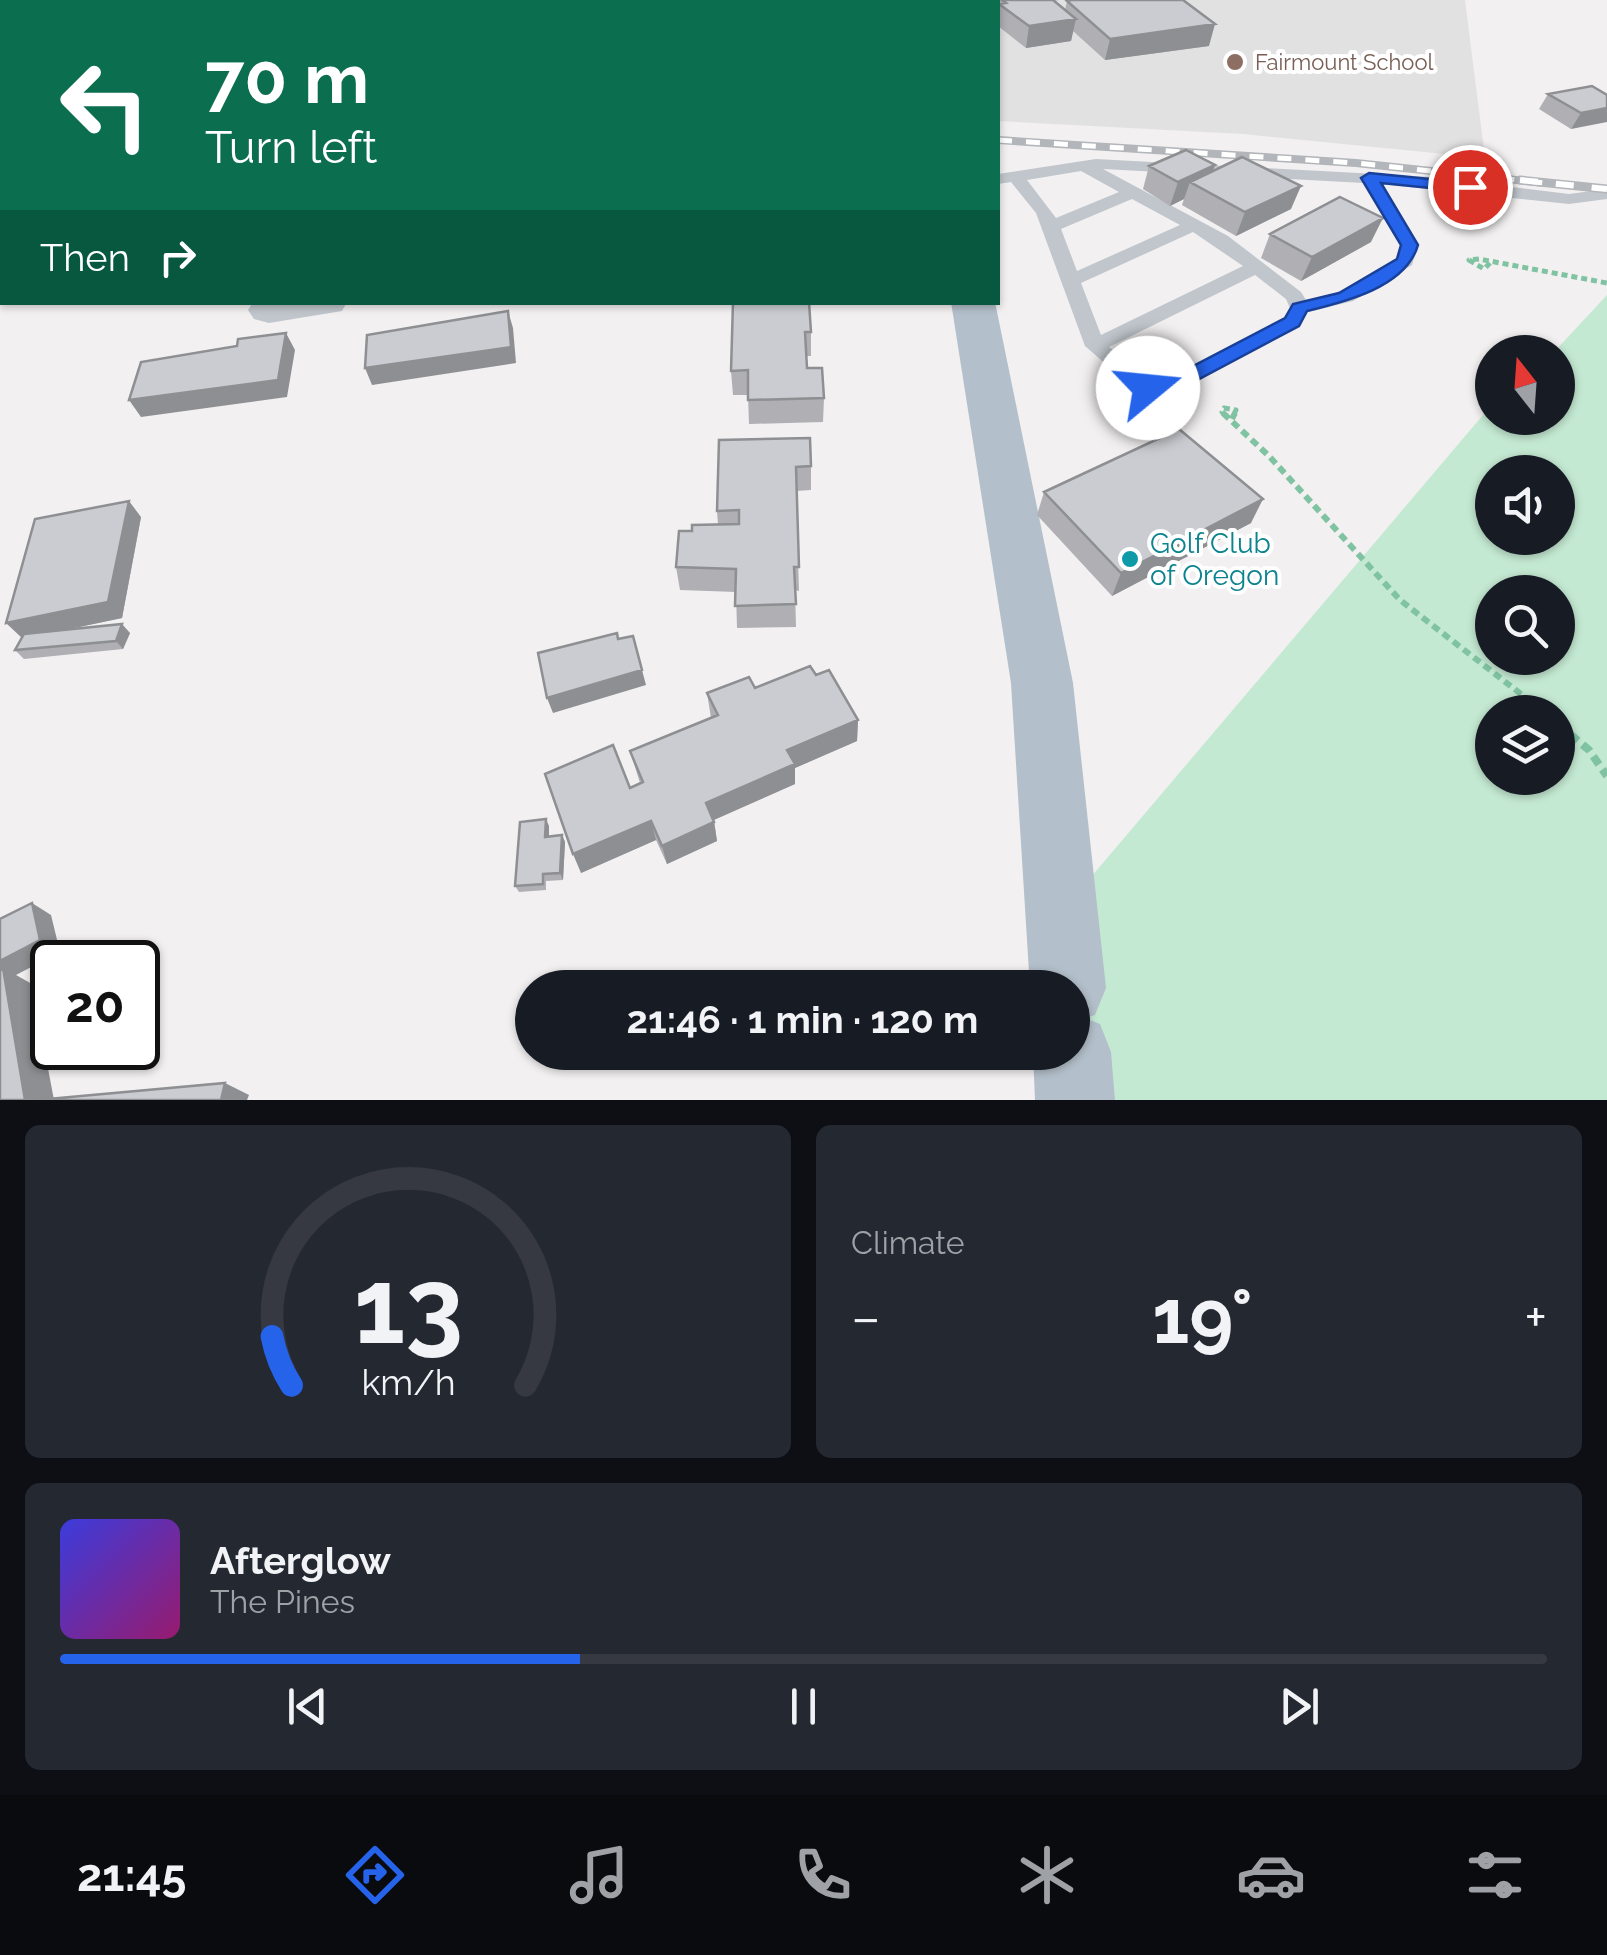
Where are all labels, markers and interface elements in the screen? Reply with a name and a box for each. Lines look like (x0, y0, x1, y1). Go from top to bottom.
text: 70 m (205, 37, 369, 119)
icon: left (40, 40, 170, 170)
place label: Fairmount School (1255, 49, 1434, 75)
marker: Fairmount School (1224, 51, 1246, 73)
text: Turn left (205, 121, 377, 174)
pin (1428, 145, 1513, 230)
icon: arrive (1443, 160, 1498, 215)
icon: right (150, 230, 205, 285)
text: Then (40, 235, 130, 280)
north arrow (1475, 335, 1575, 435)
map controls (1475, 335, 1575, 795)
position arrow (1096, 336, 1200, 440)
button: sound (1475, 455, 1575, 555)
place label: Golf Club of Oregon (1150, 527, 1279, 592)
marker: Golf Club of Oregon (1119, 548, 1141, 570)
button: search (1475, 575, 1575, 675)
button: layers (1475, 695, 1575, 795)
speed limit sign: 20 (30, 940, 160, 1070)
text: 21:46 · 1 min · 120 m (627, 997, 978, 1042)
text: Climate (851, 1224, 965, 1261)
text: 13 (353, 1245, 463, 1367)
text: 19° (1152, 1272, 1253, 1361)
text: − (851, 1285, 881, 1350)
text: + (1524, 1285, 1547, 1350)
text: km/h (361, 1361, 455, 1403)
text: Afterglow (210, 1538, 391, 1583)
text: The Pines (210, 1583, 355, 1620)
icon: previous (280, 1679, 335, 1734)
icon: pause (776, 1679, 831, 1734)
icon: next (1272, 1679, 1327, 1734)
icon: directions (340, 1840, 410, 1910)
icon: music (564, 1840, 634, 1910)
icon: phone (788, 1840, 858, 1910)
icon: climate (1012, 1840, 1082, 1910)
icon: car (1236, 1840, 1306, 1910)
icon: filters (1460, 1840, 1530, 1910)
text: 21:45 (77, 1849, 186, 1902)

